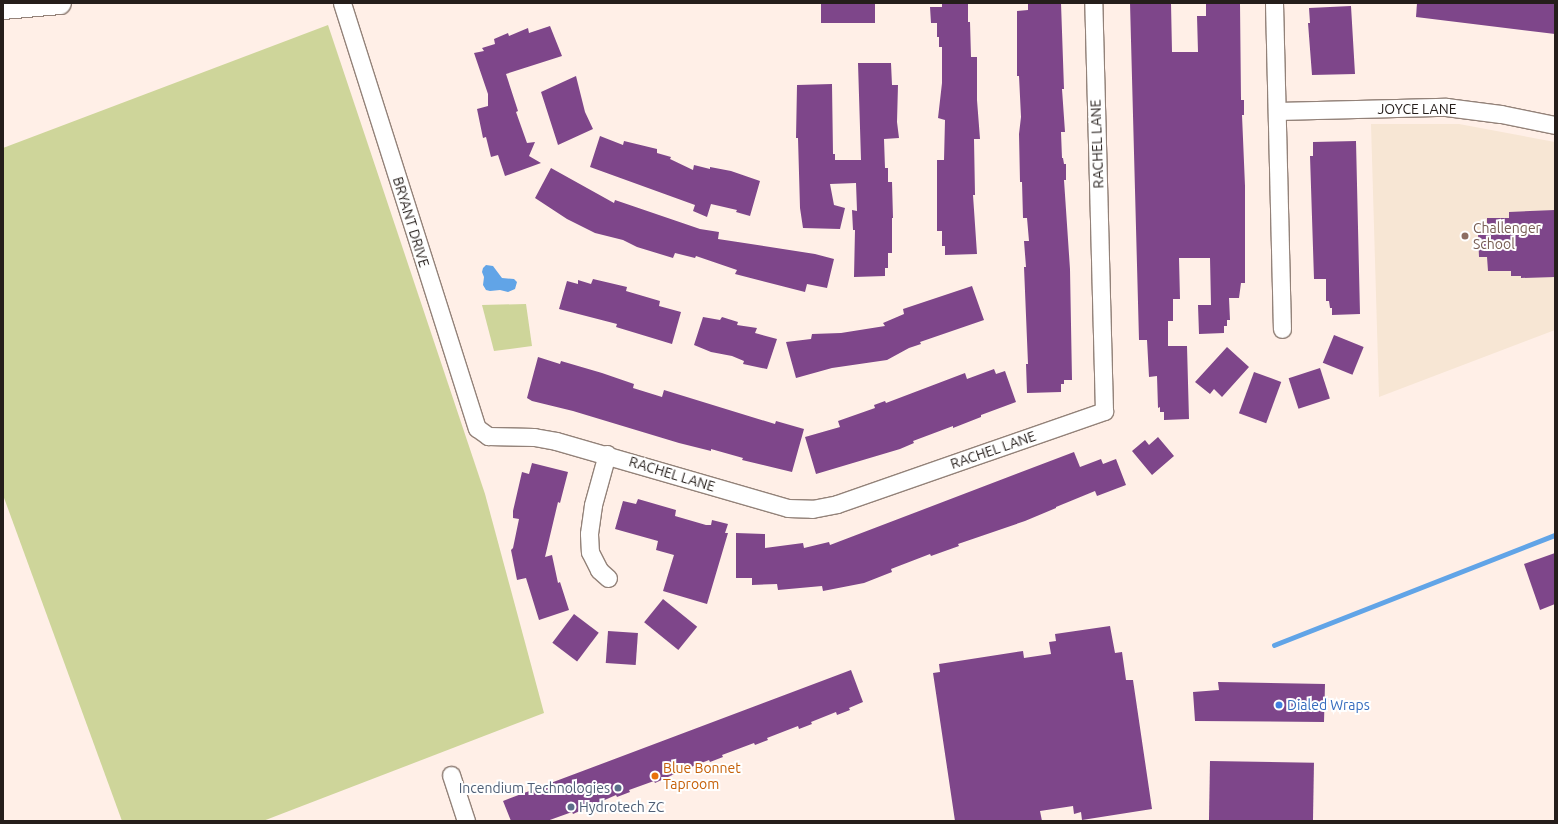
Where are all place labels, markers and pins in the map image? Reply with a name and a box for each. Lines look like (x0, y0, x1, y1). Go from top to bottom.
place label: Challenger School (1473, 220, 1541, 252)
marker: Challenger School (1460, 231, 1470, 241)
place label: Dialed Wraps (1287, 697, 1370, 713)
marker: Dialed Wraps (1274, 700, 1284, 710)
place label: Blue Bonnet Taproom (663, 760, 741, 792)
marker: Blue Bonnet Taproom (650, 771, 660, 781)
place label: Incendium Technologies (459, 780, 610, 796)
marker: Incendium Technologies (613, 783, 623, 793)
place label: Hydrotech ZC (579, 799, 664, 815)
marker: Hydrotech ZC (566, 802, 576, 812)

